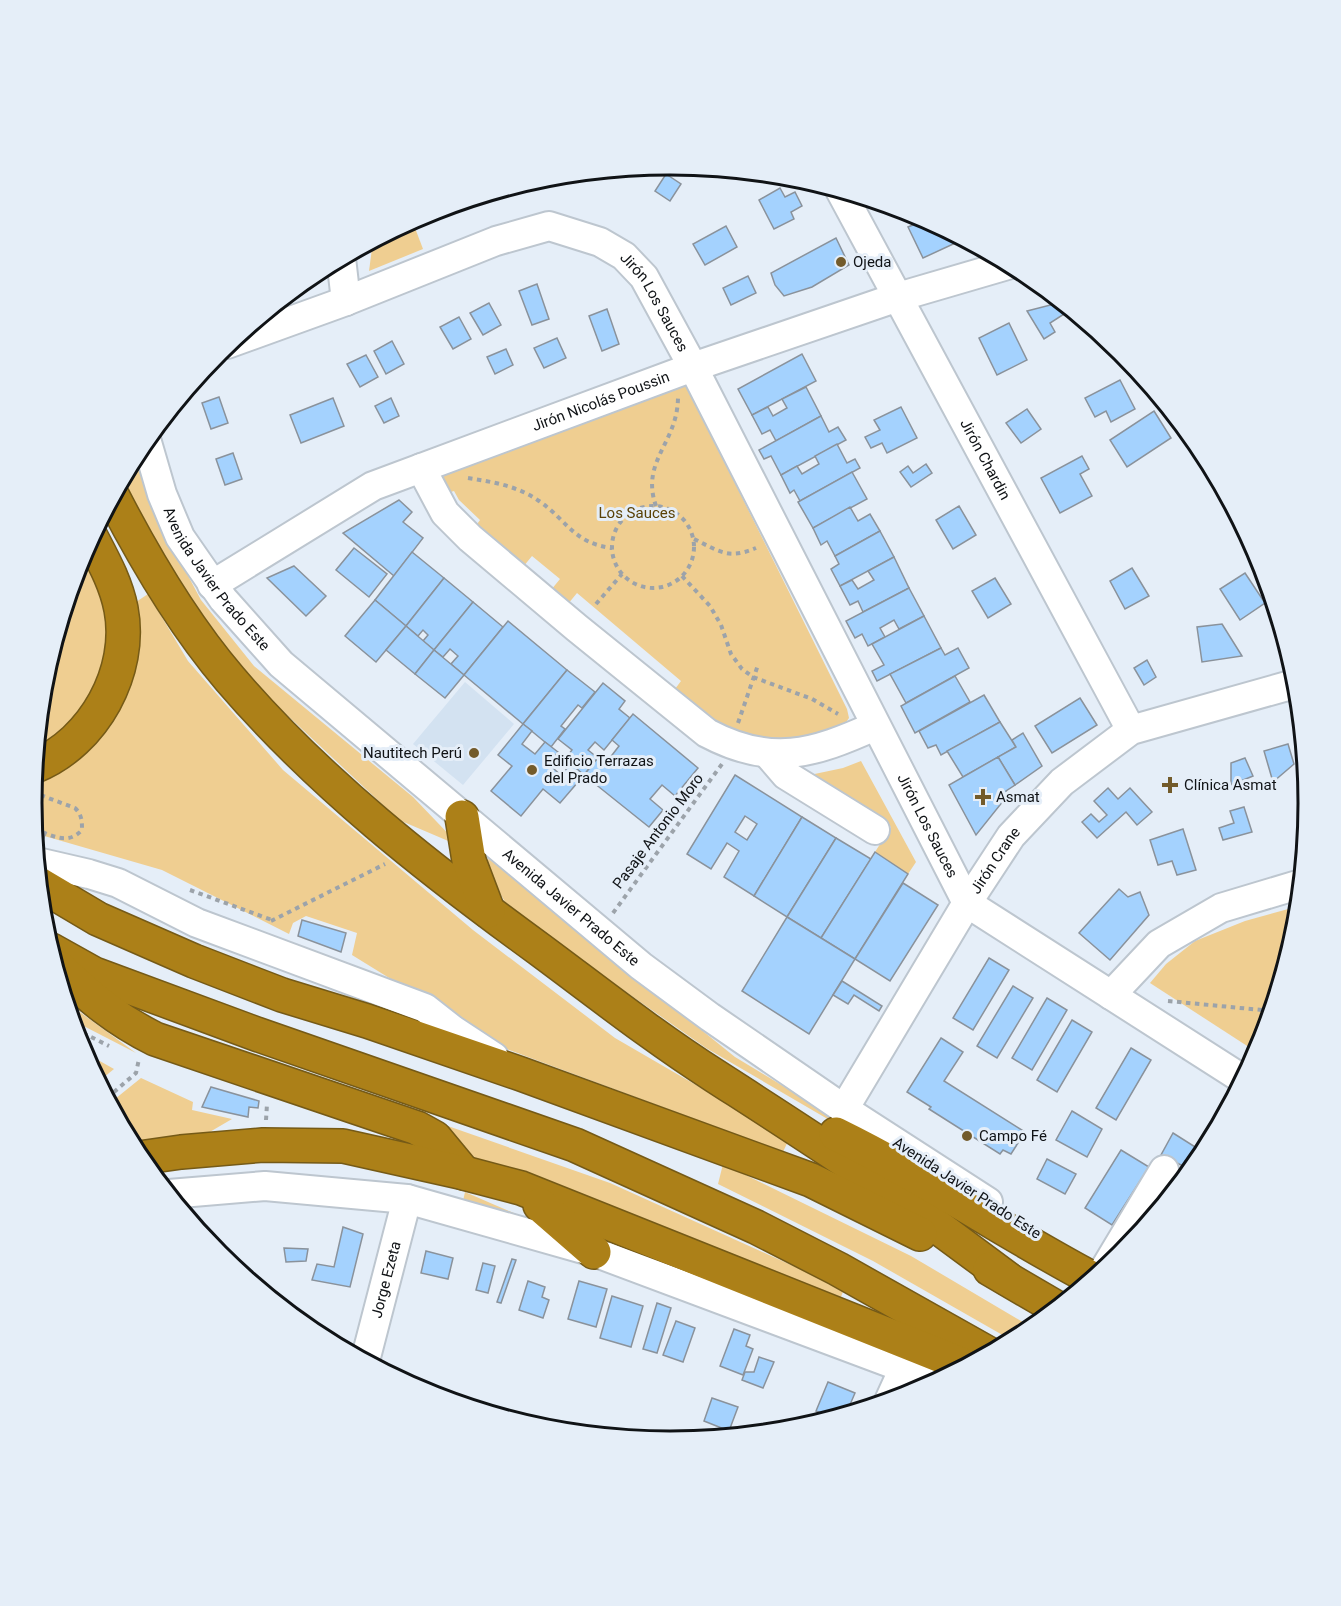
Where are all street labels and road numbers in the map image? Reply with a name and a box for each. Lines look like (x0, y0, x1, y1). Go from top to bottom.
street label: Jirón Los Sauces (616, 249, 692, 355)
street label: Jirón Nicolás Poussin (530, 368, 672, 435)
street label: Jirón Chardin (956, 416, 1014, 503)
street label: Avenida Javier Prado Este (160, 504, 274, 654)
street label: Pasaje Antonio Moro (609, 770, 707, 892)
street label: Jirón Los Sauces (893, 771, 962, 881)
street label: Jirón Crane (967, 823, 1024, 897)
street label: Avenida Javier Prado Este (499, 845, 643, 970)
street label: Avenida Javier Prado Este (890, 1133, 1045, 1243)
street label: Jorge Ezeta (367, 1239, 405, 1320)

